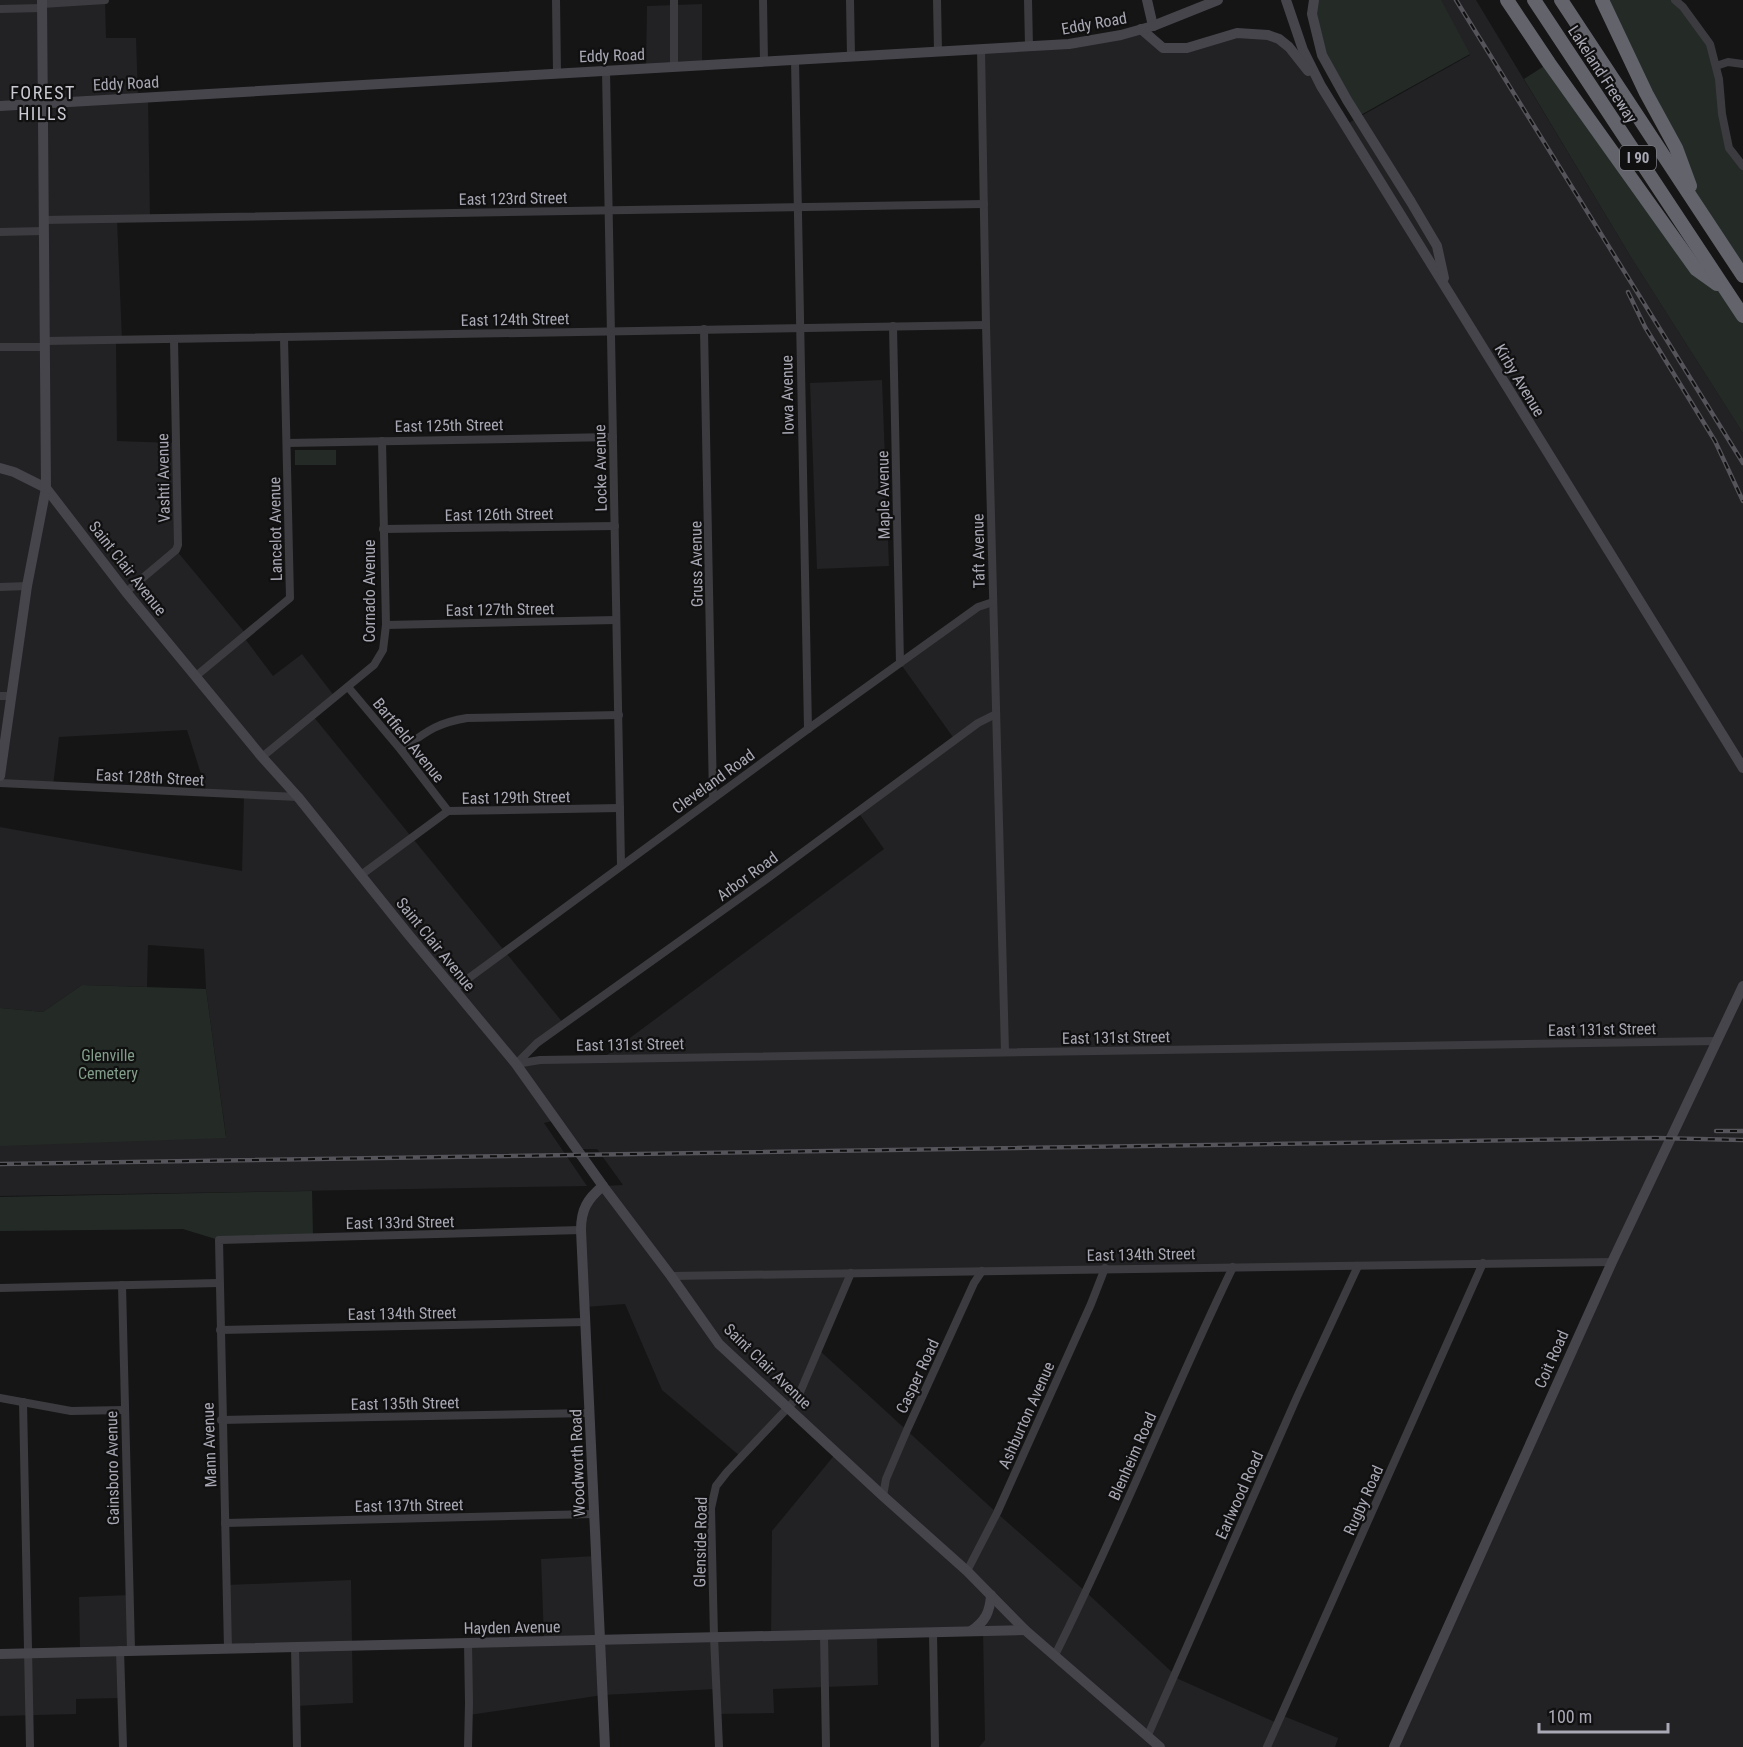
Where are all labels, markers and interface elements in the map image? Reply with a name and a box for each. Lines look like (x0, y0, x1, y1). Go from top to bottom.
street label: Eddy Road (1060, 8, 1128, 39)
street label: Lakeland Freeway (1564, 22, 1641, 127)
street label: Eddy Road (579, 45, 645, 66)
street label: Eddy Road (93, 72, 160, 95)
district label: FOREST HILLS (10, 82, 76, 124)
road number: I 90 (1620, 146, 1656, 170)
street label: East 123rd Street (458, 188, 568, 209)
street label: East 124th Street (461, 309, 570, 330)
street label: Kirby Avenue (1490, 340, 1549, 420)
street label: Iowa Avenue (777, 355, 798, 435)
street label: East 125th Street (395, 415, 504, 436)
street label: Locke Avenue (590, 424, 611, 512)
street label: Vashti Avenue (153, 433, 174, 523)
street label: Maple Avenue (873, 451, 894, 539)
street label: Lancelot Avenue (265, 477, 286, 581)
street label: East 126th Street (445, 504, 554, 525)
street label: Taft Avenue (968, 514, 989, 588)
street label: Saint Clair Avenue (85, 517, 170, 619)
street label: Gruss Avenue (686, 521, 707, 607)
street label: Cornado Avenue (360, 539, 379, 643)
street label: East 127th Street (446, 599, 555, 620)
street label: Bartfield Avenue (369, 694, 448, 786)
street label: Cleveland Road (668, 745, 758, 818)
street label: East 128th Street (95, 765, 205, 790)
street label: East 129th Street (462, 787, 571, 808)
street label: Arbor Road (713, 848, 781, 905)
street label: Saint Clair Avenue (392, 894, 479, 995)
street label: East 131st Street (1548, 1019, 1657, 1040)
street label: East 131st Street (1062, 1027, 1171, 1048)
street label: East 131st Street (576, 1034, 685, 1055)
park label: Glenville Cemetery (78, 1046, 138, 1083)
street label: East 133rd Street (345, 1212, 455, 1233)
street label: East 134th Street (1087, 1244, 1196, 1265)
street label: East 134th Street (348, 1303, 457, 1324)
street label: Saint Clair Avenue (720, 1320, 815, 1413)
street label: Coit Road (1530, 1327, 1573, 1391)
street label: Casper Road (892, 1336, 943, 1417)
street label: Ashburton Avenue (994, 1359, 1059, 1472)
street label: East 135th Street (351, 1393, 460, 1414)
street label: Mann Avenue (199, 1402, 220, 1488)
street label: Woodworth Road (566, 1409, 589, 1517)
street label: Blenheim Road (1105, 1409, 1160, 1503)
street label: Gainsboro Avenue (102, 1411, 123, 1525)
street label: Earlwood Road (1212, 1448, 1267, 1542)
street label: Rugby Road (1340, 1462, 1387, 1538)
street label: East 137th Street (355, 1495, 464, 1516)
street label: Glenside Road (690, 1497, 711, 1587)
street label: Hayden Avenue (463, 1617, 561, 1638)
scale bar (1539, 1696, 1668, 1734)
text: 100 m (1548, 1706, 1592, 1727)

